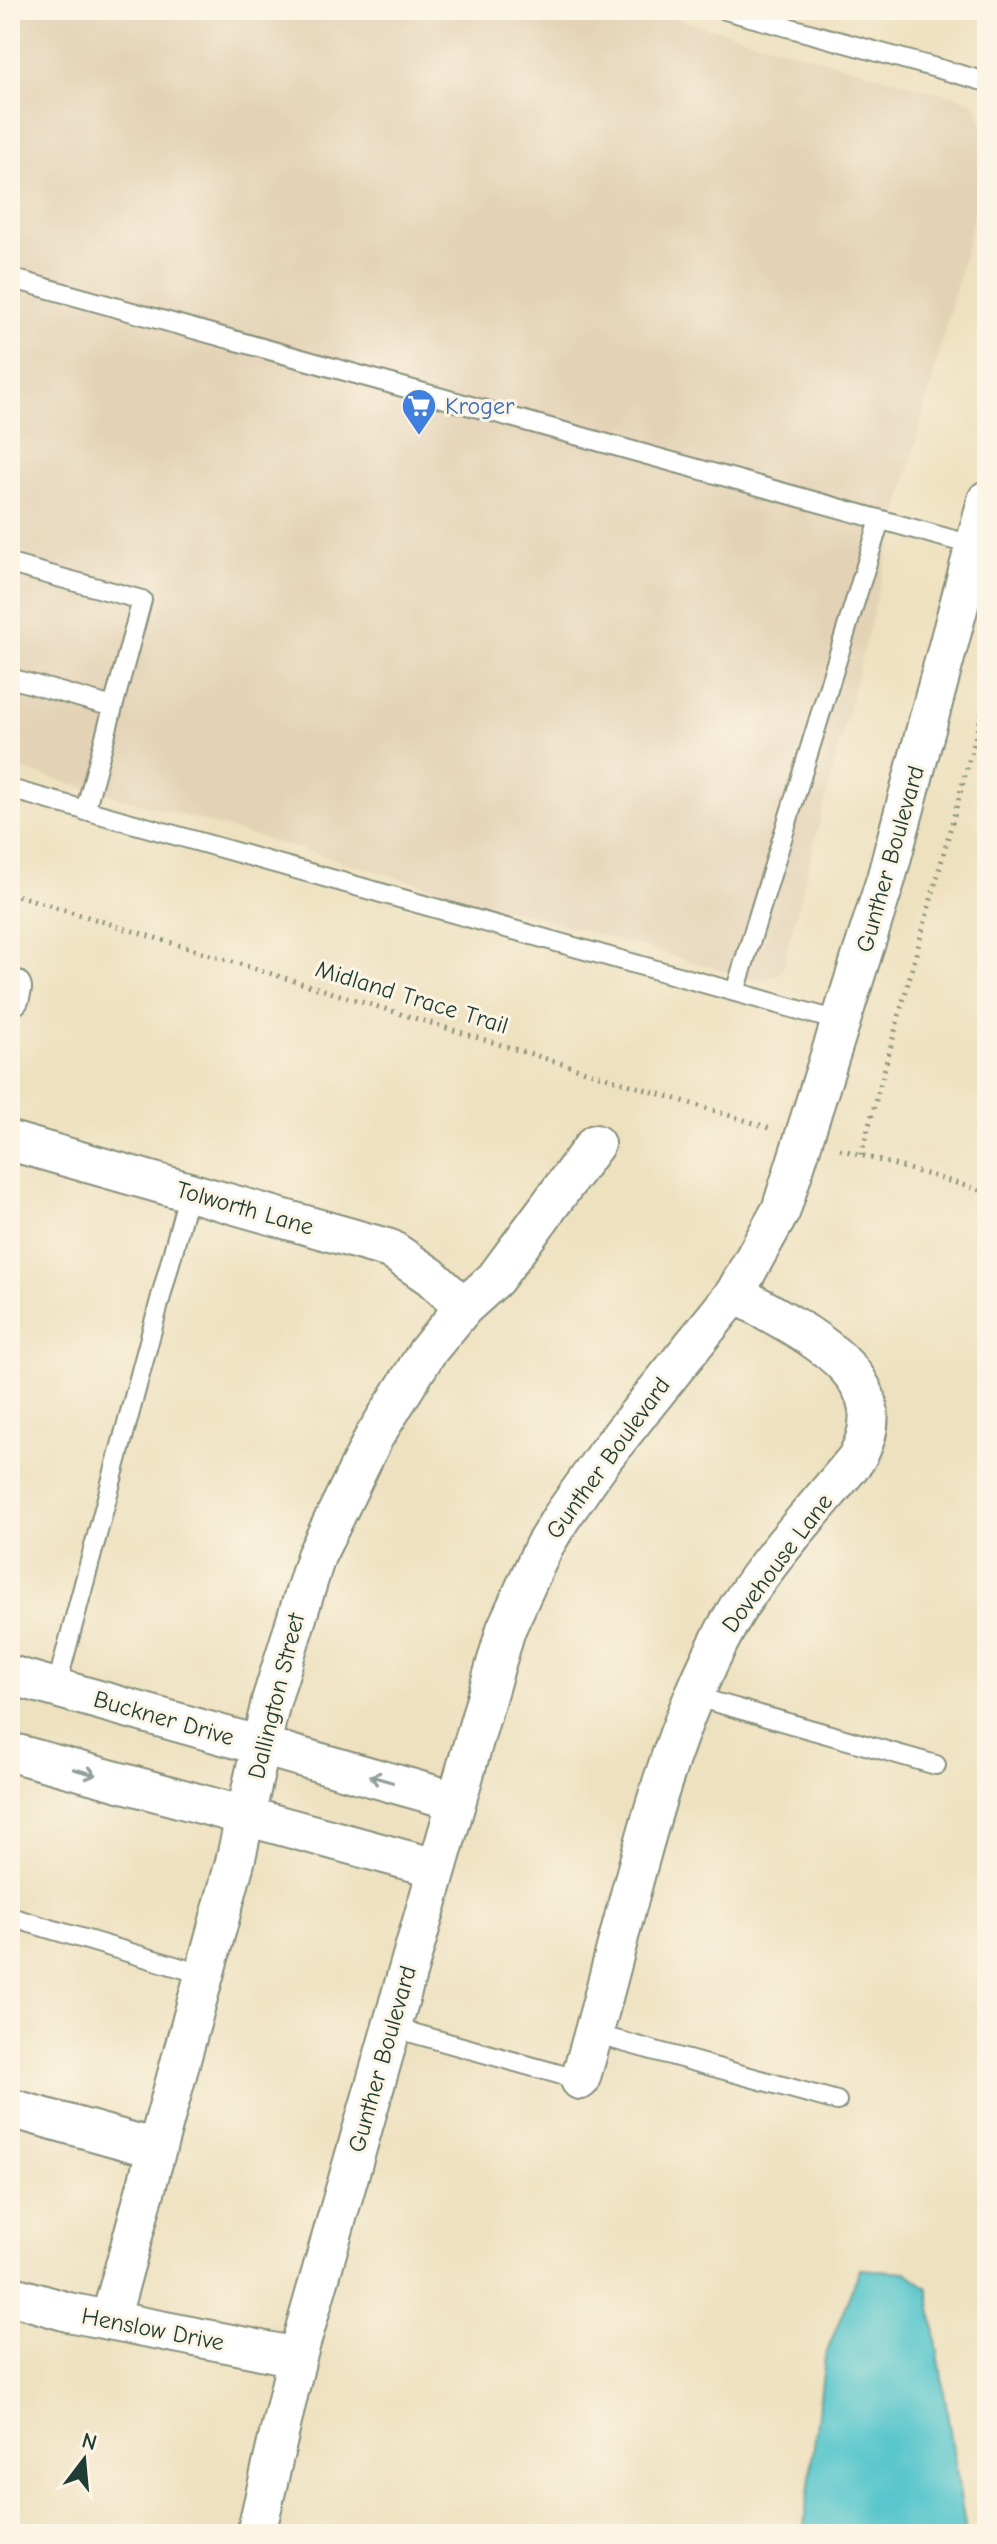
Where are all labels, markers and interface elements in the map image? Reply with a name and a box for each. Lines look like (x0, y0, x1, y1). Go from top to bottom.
supermarket icon: Kroger (400, 387, 438, 437)
place label: Kroger (445, 392, 515, 420)
street label: Gunther Boulevard (850, 763, 930, 955)
street label: Midland Trace Trail (312, 954, 512, 1040)
street label: Tolworth Lane (173, 1175, 317, 1241)
street label: Gunther Boulevard (540, 1372, 676, 1544)
street label: Dovehouse Lane (716, 1488, 838, 1638)
street label: Dallington Street (242, 1609, 310, 1782)
street label: Buckner Drive (91, 1685, 237, 1751)
one-way arrow (72, 1766, 98, 1781)
one-way arrow (368, 1771, 394, 1786)
street label: Gunther Boulevard (342, 1963, 422, 2155)
street label: Henslow Drive (79, 2301, 227, 2357)
north arrow (44, 2420, 124, 2500)
text: N (79, 2427, 100, 2456)

